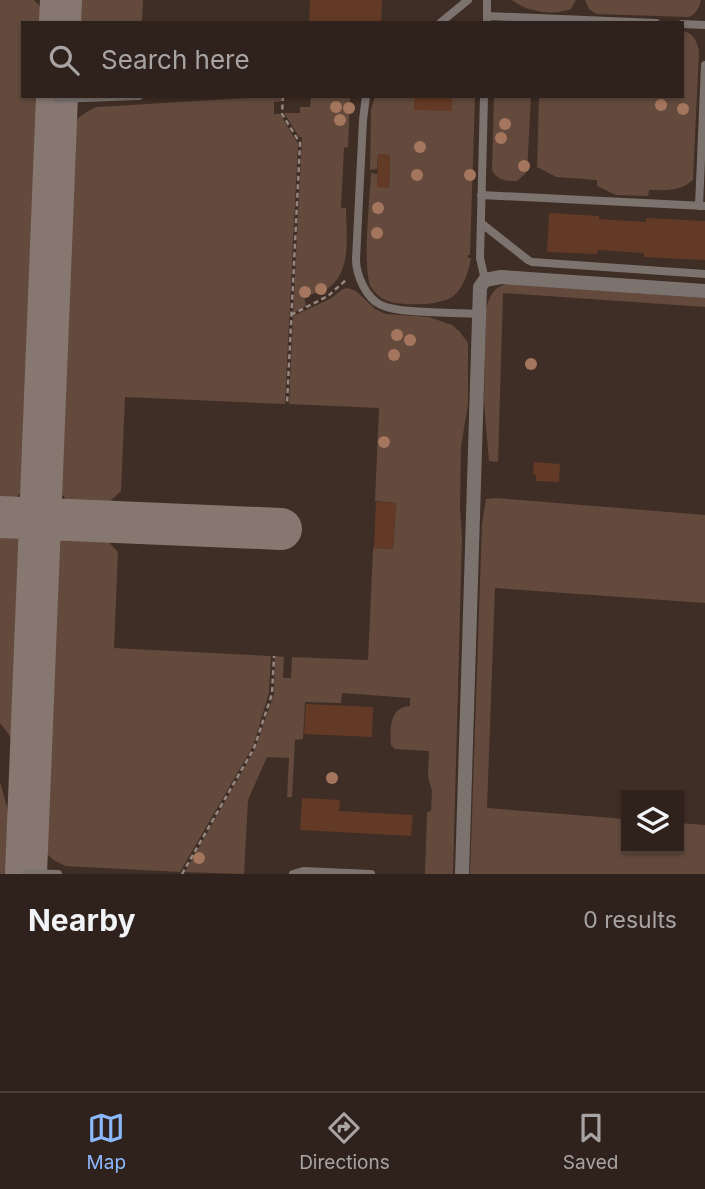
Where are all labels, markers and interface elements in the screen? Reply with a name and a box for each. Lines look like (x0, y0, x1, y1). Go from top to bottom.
search box (21, 21, 684, 98)
icon: search (45, 41, 83, 79)
text: Search here (101, 44, 250, 75)
map controls (621, 790, 684, 853)
button: layers (621, 790, 684, 853)
text: Nearby (28, 902, 136, 938)
text: 0 results (583, 906, 677, 934)
tab: Map (87, 1109, 126, 1174)
tab: Directions (299, 1109, 390, 1174)
tab: Saved (563, 1109, 618, 1174)

